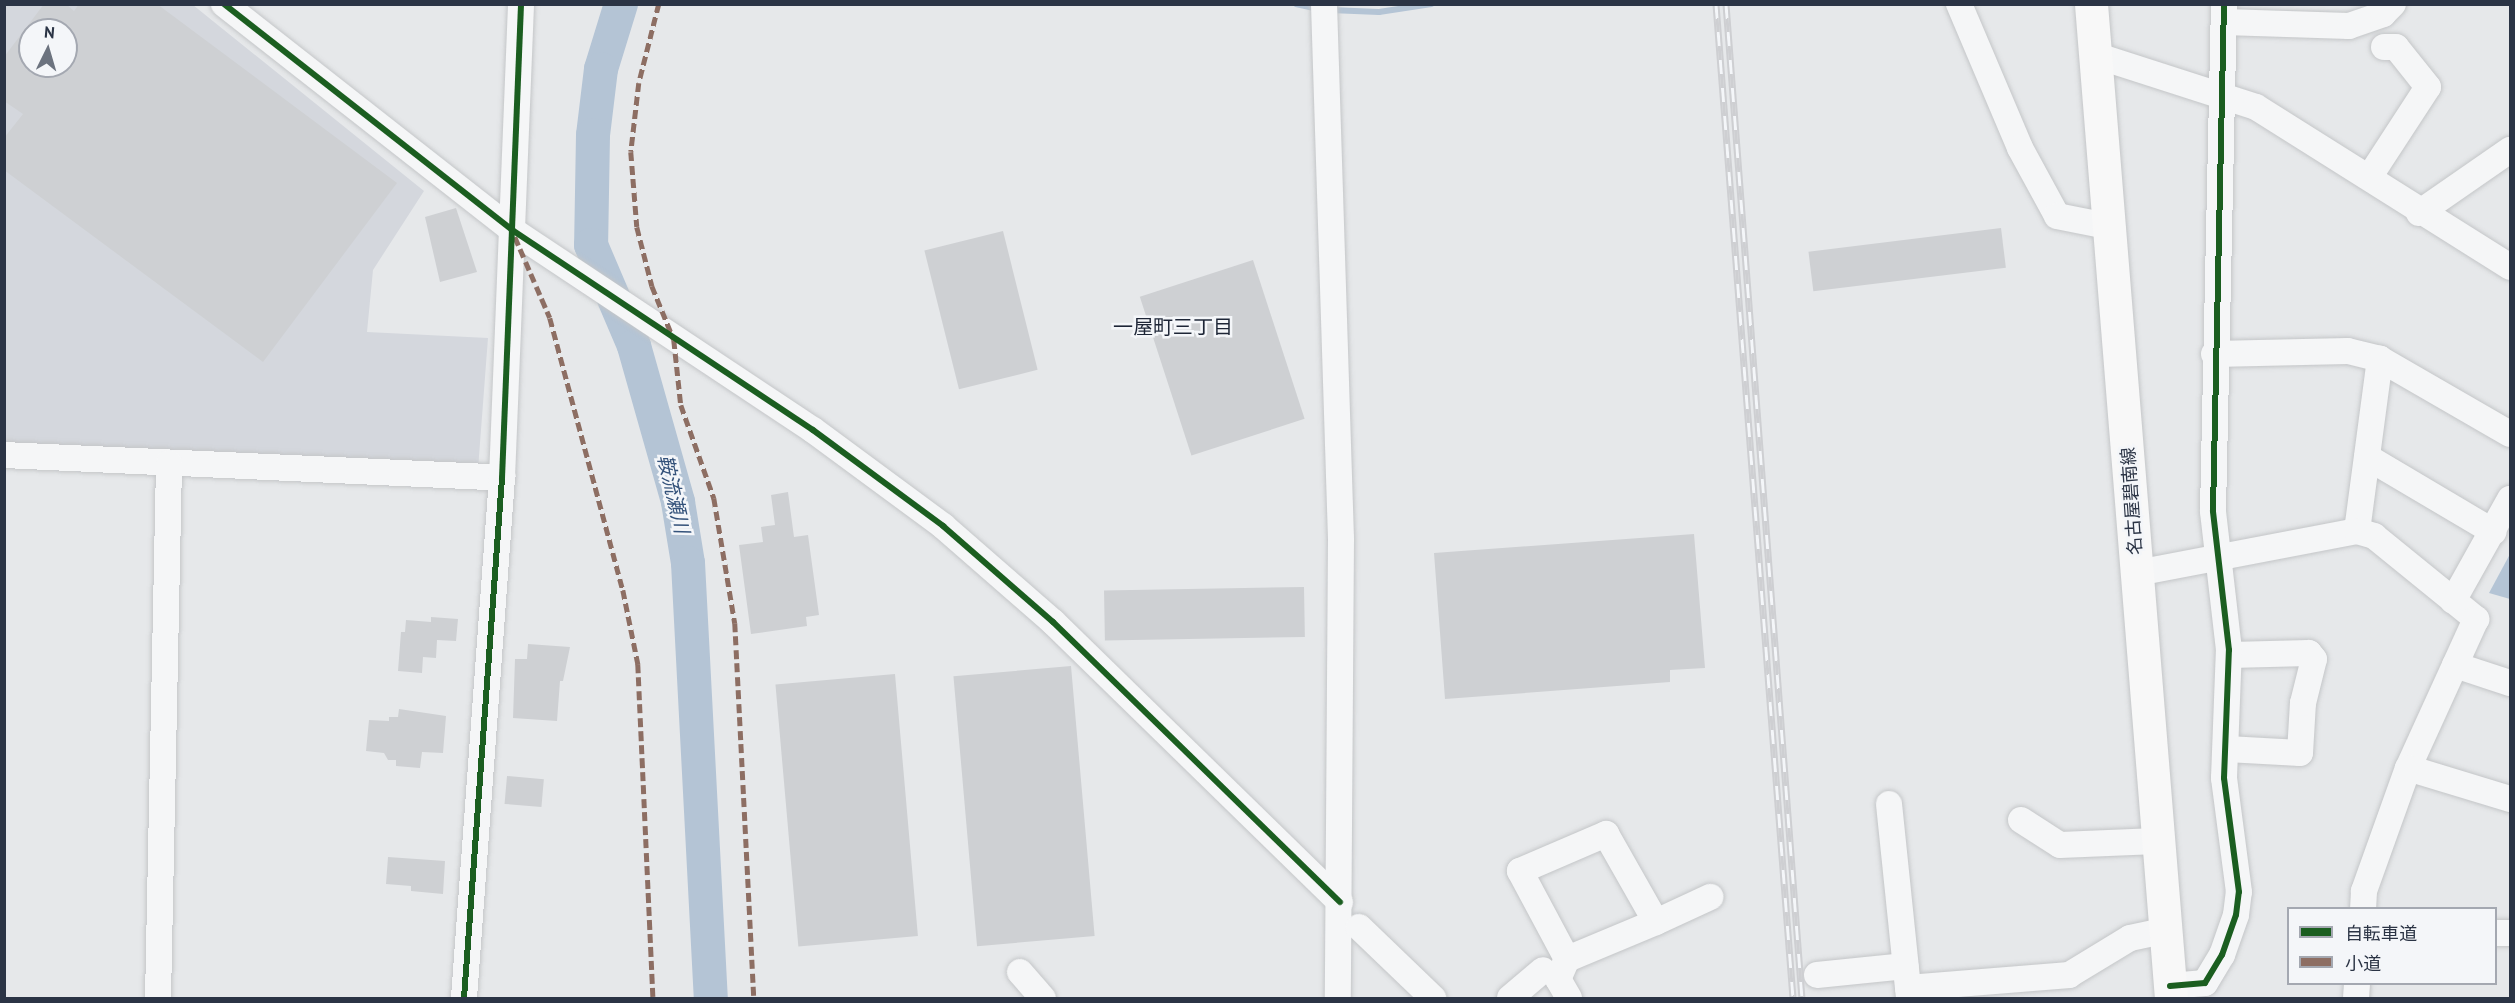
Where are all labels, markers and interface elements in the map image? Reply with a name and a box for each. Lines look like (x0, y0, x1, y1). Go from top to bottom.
north arrow (18, 18, 78, 78)
text: N (43, 22, 55, 42)
district label: 一屋町三丁目 (1113, 315, 1233, 339)
street label: 名古屋碧南線 (2117, 446, 2147, 556)
water label: 鞍流瀬川 (652, 452, 694, 536)
legend (2287, 907, 2497, 985)
text: 自転車道 (2345, 922, 2417, 945)
text: 小道 (2345, 952, 2381, 975)

